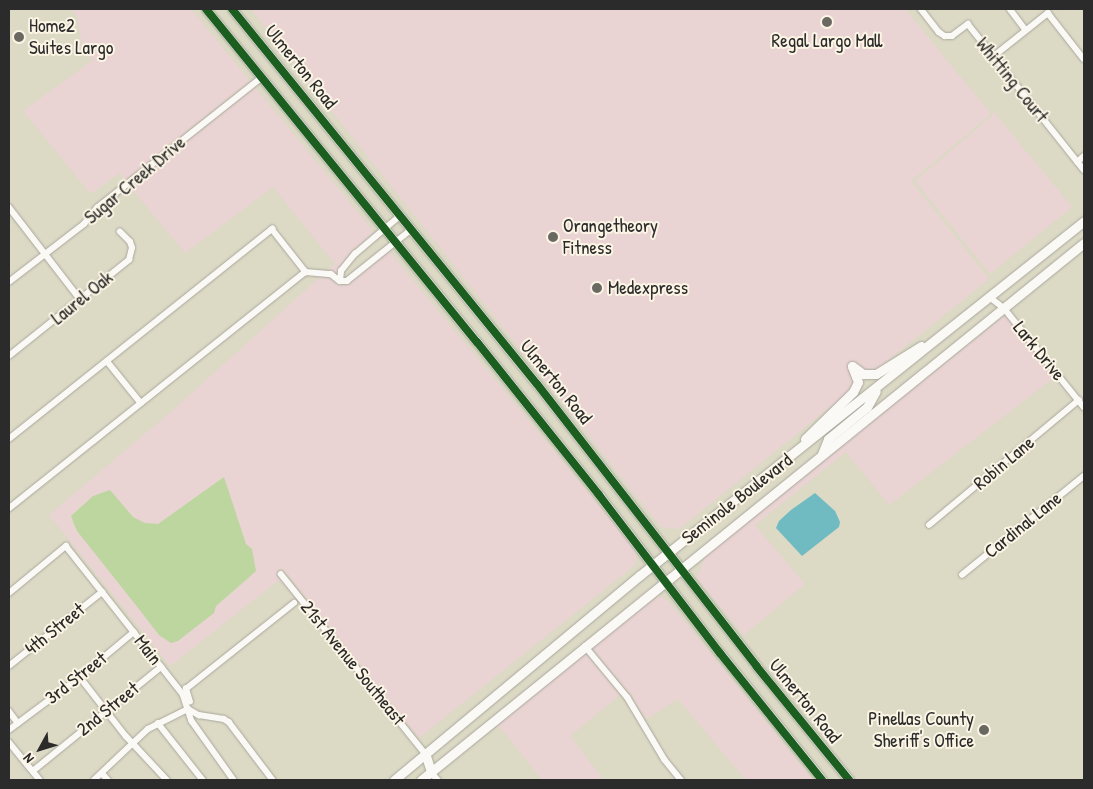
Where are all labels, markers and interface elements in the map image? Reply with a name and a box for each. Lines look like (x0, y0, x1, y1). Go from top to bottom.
place label: Home2 Suites Largo (29, 15, 113, 59)
marker: Regal Largo Mall (821, 16, 833, 28)
street label: Ulmerton Road (260, 20, 342, 114)
place label: Regal Largo Mall (772, 30, 882, 52)
marker: Home2 Suites Largo (13, 31, 25, 43)
street label: Whitting Court (971, 33, 1053, 127)
street label: Sugar Creek Drive (80, 131, 190, 229)
place label: Orangetheory Fitness (563, 215, 658, 259)
marker: Orangetheory Fitness (547, 231, 559, 243)
street label: Laurel Oak (47, 266, 117, 330)
place label: Medexpress (608, 277, 688, 299)
marker: Medexpress (590, 281, 604, 295)
street label: Lark Drive (1008, 317, 1070, 385)
street label: Ulmerton Road (515, 335, 597, 429)
street label: Robin Lane (969, 431, 1039, 495)
street label: Seminole Boulevard (677, 449, 797, 549)
street label: Cardinal Lane (980, 487, 1066, 563)
street label: 21st Avenue Southeast (296, 596, 410, 730)
street label: 4th Street (21, 598, 89, 660)
street label: Main (129, 631, 167, 669)
street label: 3rd Street (41, 647, 111, 709)
street label: Ulmerton Road (764, 654, 846, 748)
street label: 2nd Street (72, 677, 144, 741)
place label: Pinellas County Sheriff's Office (868, 708, 974, 752)
north arrow (15, 724, 65, 774)
marker: Pinellas County Sheriff's Office (978, 724, 990, 736)
text: N (18, 750, 38, 768)

